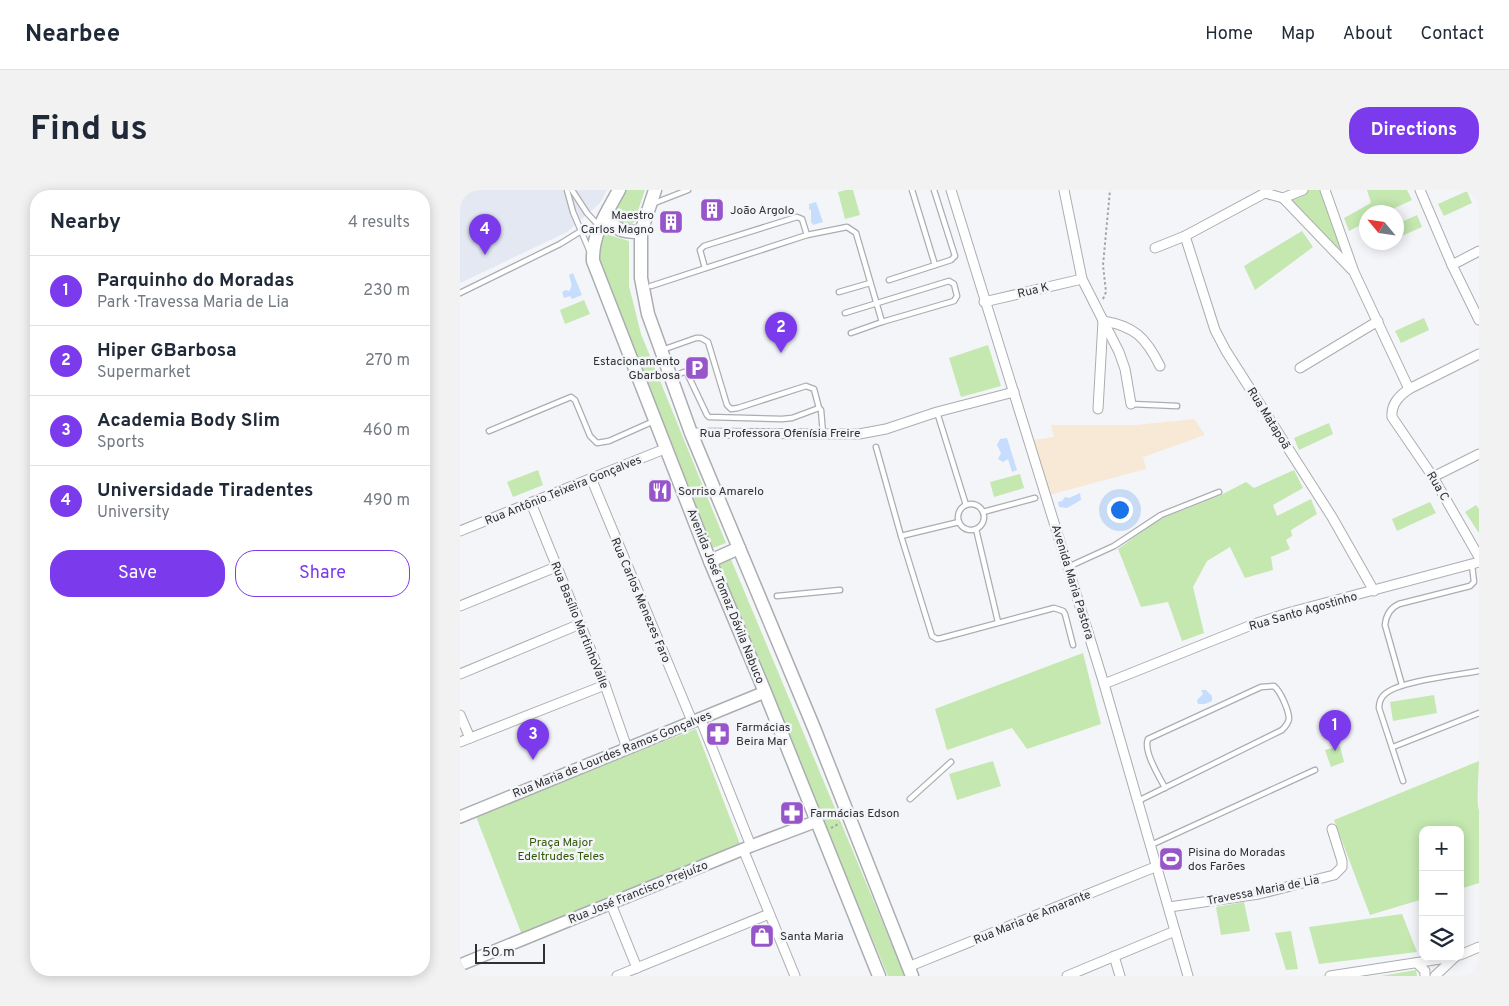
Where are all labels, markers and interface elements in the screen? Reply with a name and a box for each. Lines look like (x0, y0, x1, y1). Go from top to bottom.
text: Nearbee (25, 20, 120, 50)
text: Home (1205, 23, 1253, 46)
text: Map (1281, 23, 1315, 46)
text: About (1343, 23, 1392, 46)
text: Contact (1420, 23, 1484, 46)
button: Directions (1349, 107, 1479, 154)
text: Find us (30, 108, 148, 152)
building icon: João Argolo (699, 197, 725, 223)
place label: João Argolo (730, 203, 795, 219)
north arrow (1359, 205, 1404, 250)
place label: Maestro Carlos Magno (581, 208, 654, 238)
text: Nearby (50, 209, 121, 236)
building icon: Maestro Carlos Magno (658, 209, 684, 235)
text: 4 results (348, 213, 410, 233)
pin: 4 (469, 214, 501, 255)
text: Parquinho do Moradas (97, 269, 294, 293)
street label: Rua K (1016, 279, 1051, 303)
text: 1 (63, 281, 69, 301)
text: 230 m (363, 281, 410, 301)
text: Park · Travessa Maria de Lia (97, 293, 289, 313)
pin: 2 (765, 312, 797, 353)
text: Hiper GBarbosa (97, 339, 237, 363)
text: 2 (61, 351, 71, 371)
text: 270 m (365, 351, 410, 371)
place label: Estacionamento Gbarbosa (593, 354, 680, 384)
parking icon: Estacionamento Gbarbosa (684, 355, 710, 381)
text: Supermarket (97, 363, 191, 383)
street label: Rua Matapoã (1243, 385, 1294, 452)
text: Academia Body Slim (97, 409, 280, 433)
text: 3 (61, 421, 71, 441)
text: 460 m (363, 421, 410, 441)
street label: Rua Professora Ofenísia Freire (700, 426, 860, 442)
text: Sports (97, 433, 145, 453)
street label: Rua Antônio Teixeira Gonçalves (483, 452, 644, 530)
street label: Rua C (1422, 469, 1452, 504)
restaurant icon: Sorriso Amarelo (647, 478, 673, 504)
text: Universidade Tiradentes (97, 479, 313, 503)
place label: Sorriso Amarelo (678, 484, 764, 500)
text: 4 (61, 491, 71, 511)
text: 490 m (363, 491, 410, 511)
your location (1107, 497, 1133, 523)
text: University (97, 503, 170, 523)
street label: Avenida José Tomaz Dávila Nabuco (682, 506, 768, 687)
street label: Avenida Maria Pastora (1047, 523, 1097, 642)
street label: Rua Carlos Menezes Faro (606, 535, 674, 666)
button: Save (50, 550, 225, 597)
button: Share (235, 550, 410, 597)
street label: Rua Basílio MartinhoValle (546, 559, 612, 691)
street label: Rua Santo Agostinho (1247, 589, 1360, 635)
street label: Rua Maria de Lourdes Ramos Gonçalves (510, 708, 714, 802)
pin: 1 (1319, 710, 1351, 751)
pin: 3 (517, 719, 549, 760)
place label: Farmácias Beira Mar (736, 720, 790, 750)
pharmacy icon: Farmácias Beira Mar (705, 721, 731, 747)
pharmacy icon: Farmácias Edson (779, 800, 805, 826)
place label: Farmácias Edson (810, 806, 900, 822)
map controls (1419, 826, 1464, 961)
button: + (1419, 826, 1464, 871)
park label: Praça Major Edeltrudes Teles (518, 835, 604, 865)
place label: Pisina do Moradas dos Farões (1188, 845, 1285, 875)
sports icon: Pisina do Moradas dos Farões (1158, 846, 1184, 872)
street label: Rua José Francisco Prejuízo (566, 857, 711, 928)
button: − (1419, 871, 1464, 916)
street label: Travessa Maria de Lia (1206, 872, 1321, 910)
street label: Rua Maria de Amarante (971, 887, 1093, 949)
button: layers (1419, 916, 1464, 961)
shop icon: Santa Maria (749, 923, 775, 949)
place label: Santa Maria (780, 929, 844, 945)
scale bar (475, 941, 545, 964)
text: 50 m (482, 944, 515, 961)

